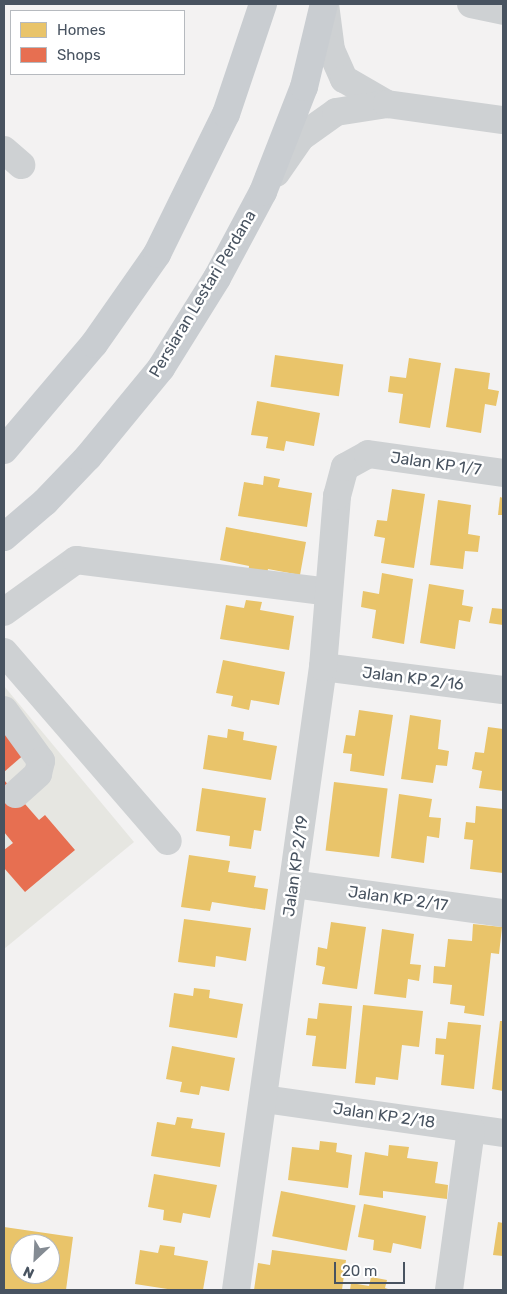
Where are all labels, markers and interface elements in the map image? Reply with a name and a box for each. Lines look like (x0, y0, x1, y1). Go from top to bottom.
legend (10, 10, 185, 75)
text: Homes (57, 21, 106, 39)
text: Shops (57, 46, 101, 64)
street label: Persiaran Lestari Perdana (146, 207, 260, 381)
street label: Jalan KP 1/7 (389, 448, 483, 480)
street label: Jalan KP 2/16 (361, 663, 465, 695)
street label: Jalan KP 2/19 (279, 814, 313, 918)
street label: Jalan KP 2/17 (347, 882, 449, 916)
street label: Jalan KP 2/18 (332, 1099, 436, 1133)
north arrow (10, 1234, 60, 1284)
scale bar (337, 1252, 408, 1284)
text: N (21, 1262, 37, 1282)
text: 20 m (342, 1262, 377, 1280)

